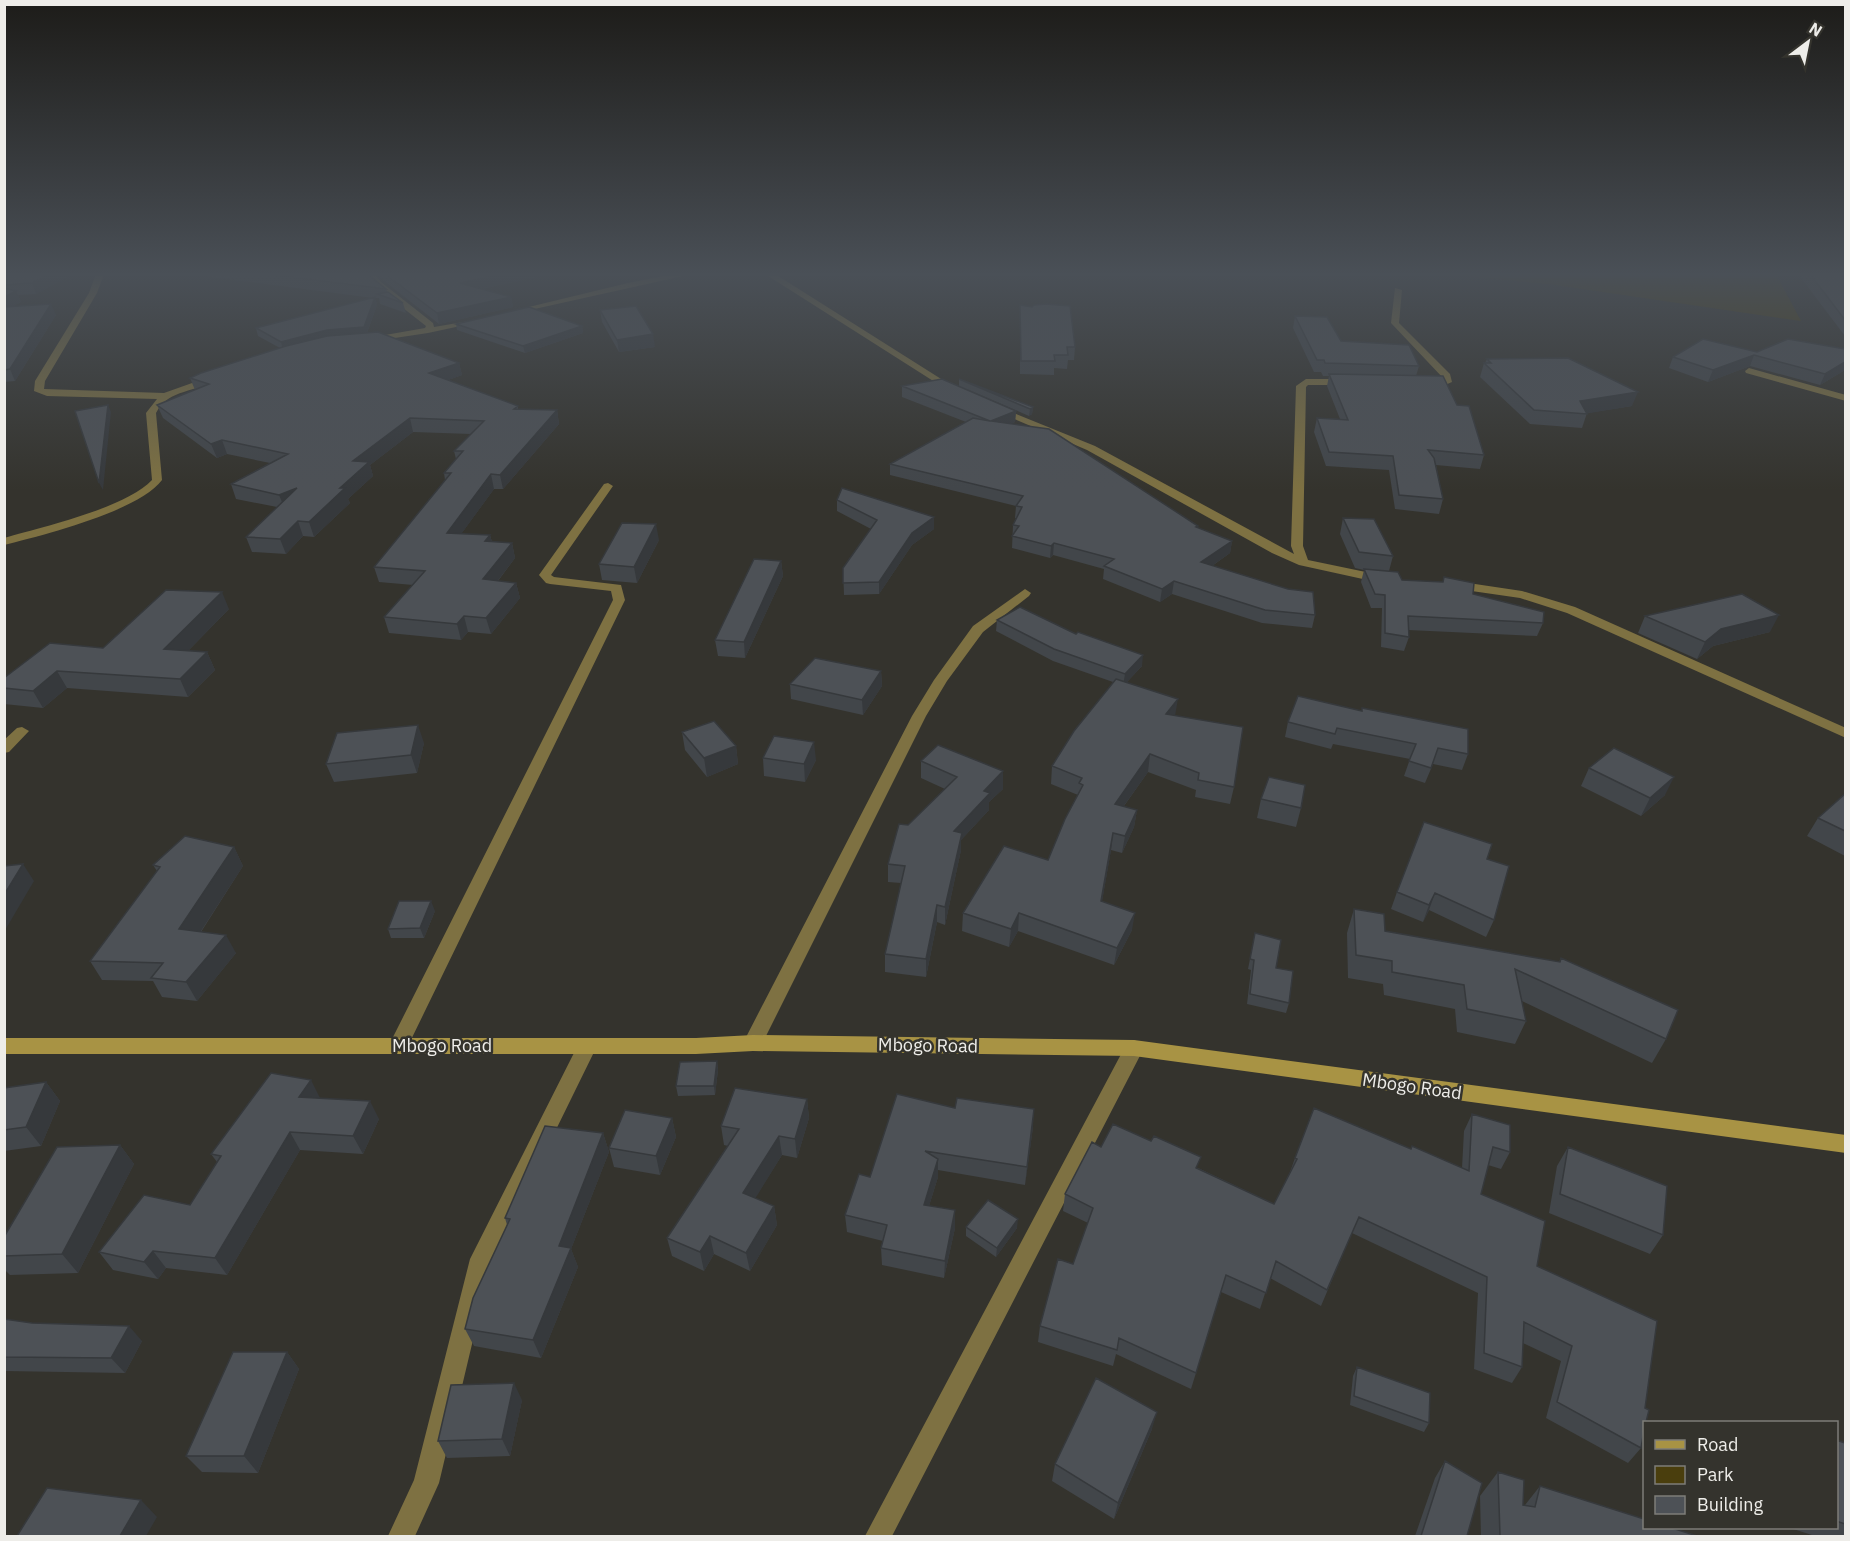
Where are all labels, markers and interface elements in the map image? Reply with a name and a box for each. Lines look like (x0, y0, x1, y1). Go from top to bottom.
north arrow (1778, 12, 1838, 72)
text: N (1806, 18, 1826, 41)
street label: Mbogo Road (878, 1033, 978, 1057)
street label: Mbogo Road (392, 1034, 492, 1057)
street label: Mbogo Road (1361, 1068, 1463, 1104)
legend (1643, 1421, 1838, 1529)
text: Road (1697, 1433, 1738, 1456)
text: Park (1697, 1463, 1734, 1486)
text: Building (1697, 1493, 1764, 1516)

